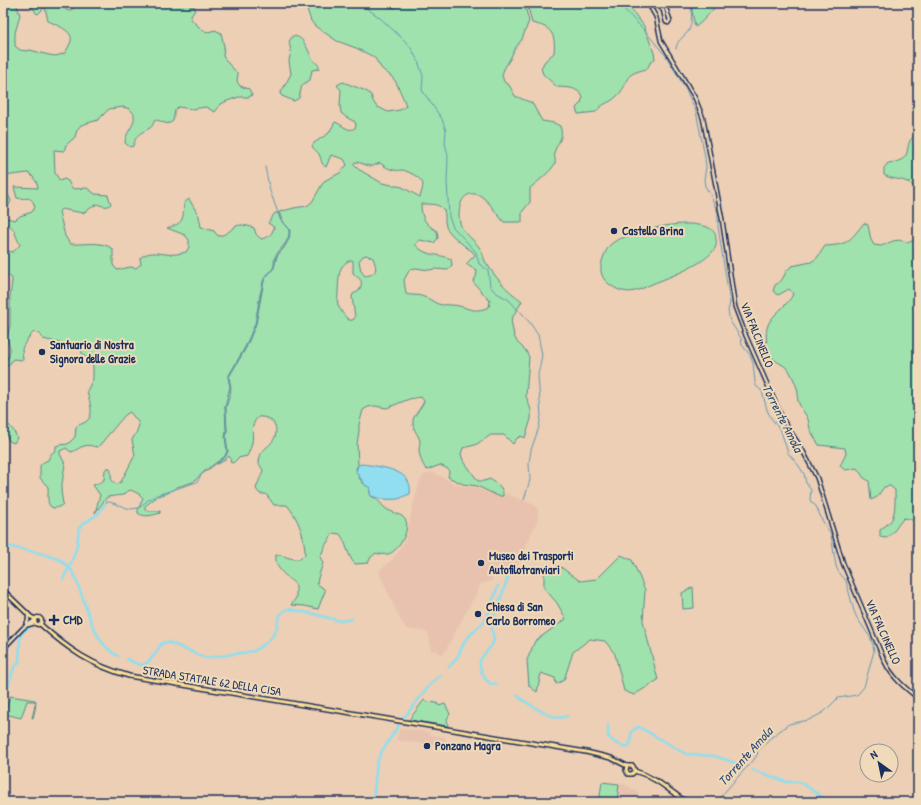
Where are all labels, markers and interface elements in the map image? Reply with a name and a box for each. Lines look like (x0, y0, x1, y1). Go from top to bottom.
place label: Castello Brina (622, 222, 683, 239)
marker: Castello Brina (609, 226, 619, 236)
street label: VIA FALCINELLO (737, 299, 779, 371)
place label: Santuario di Nostra Signora delle Grazie (50, 336, 136, 368)
marker: Santuario di Nostra Signora delle Grazie (37, 347, 47, 357)
water label: Torrente Amola (758, 381, 809, 457)
place label: Museo dei Trasporti Autofilotranviari (489, 547, 574, 578)
marker: Museo dei Trasporti Autofilotranviari (476, 558, 486, 568)
street label: VIA FALCINELLO (862, 597, 906, 667)
place label: Chiesa di San Carlo Borromeo (486, 598, 556, 629)
marker: Chiesa di San Carlo Borromeo (473, 609, 483, 619)
place label: CMD (63, 611, 83, 628)
marker: CMD (48, 614, 60, 626)
street label: STRADA STATALE 62 DELLA CISA (142, 661, 283, 700)
water label: Torrente Amola (714, 721, 778, 790)
place label: Ponzano Magra (435, 737, 501, 755)
marker: Ponzano Magra (422, 741, 432, 751)
north arrow (859, 743, 899, 783)
text: N (867, 747, 880, 762)

